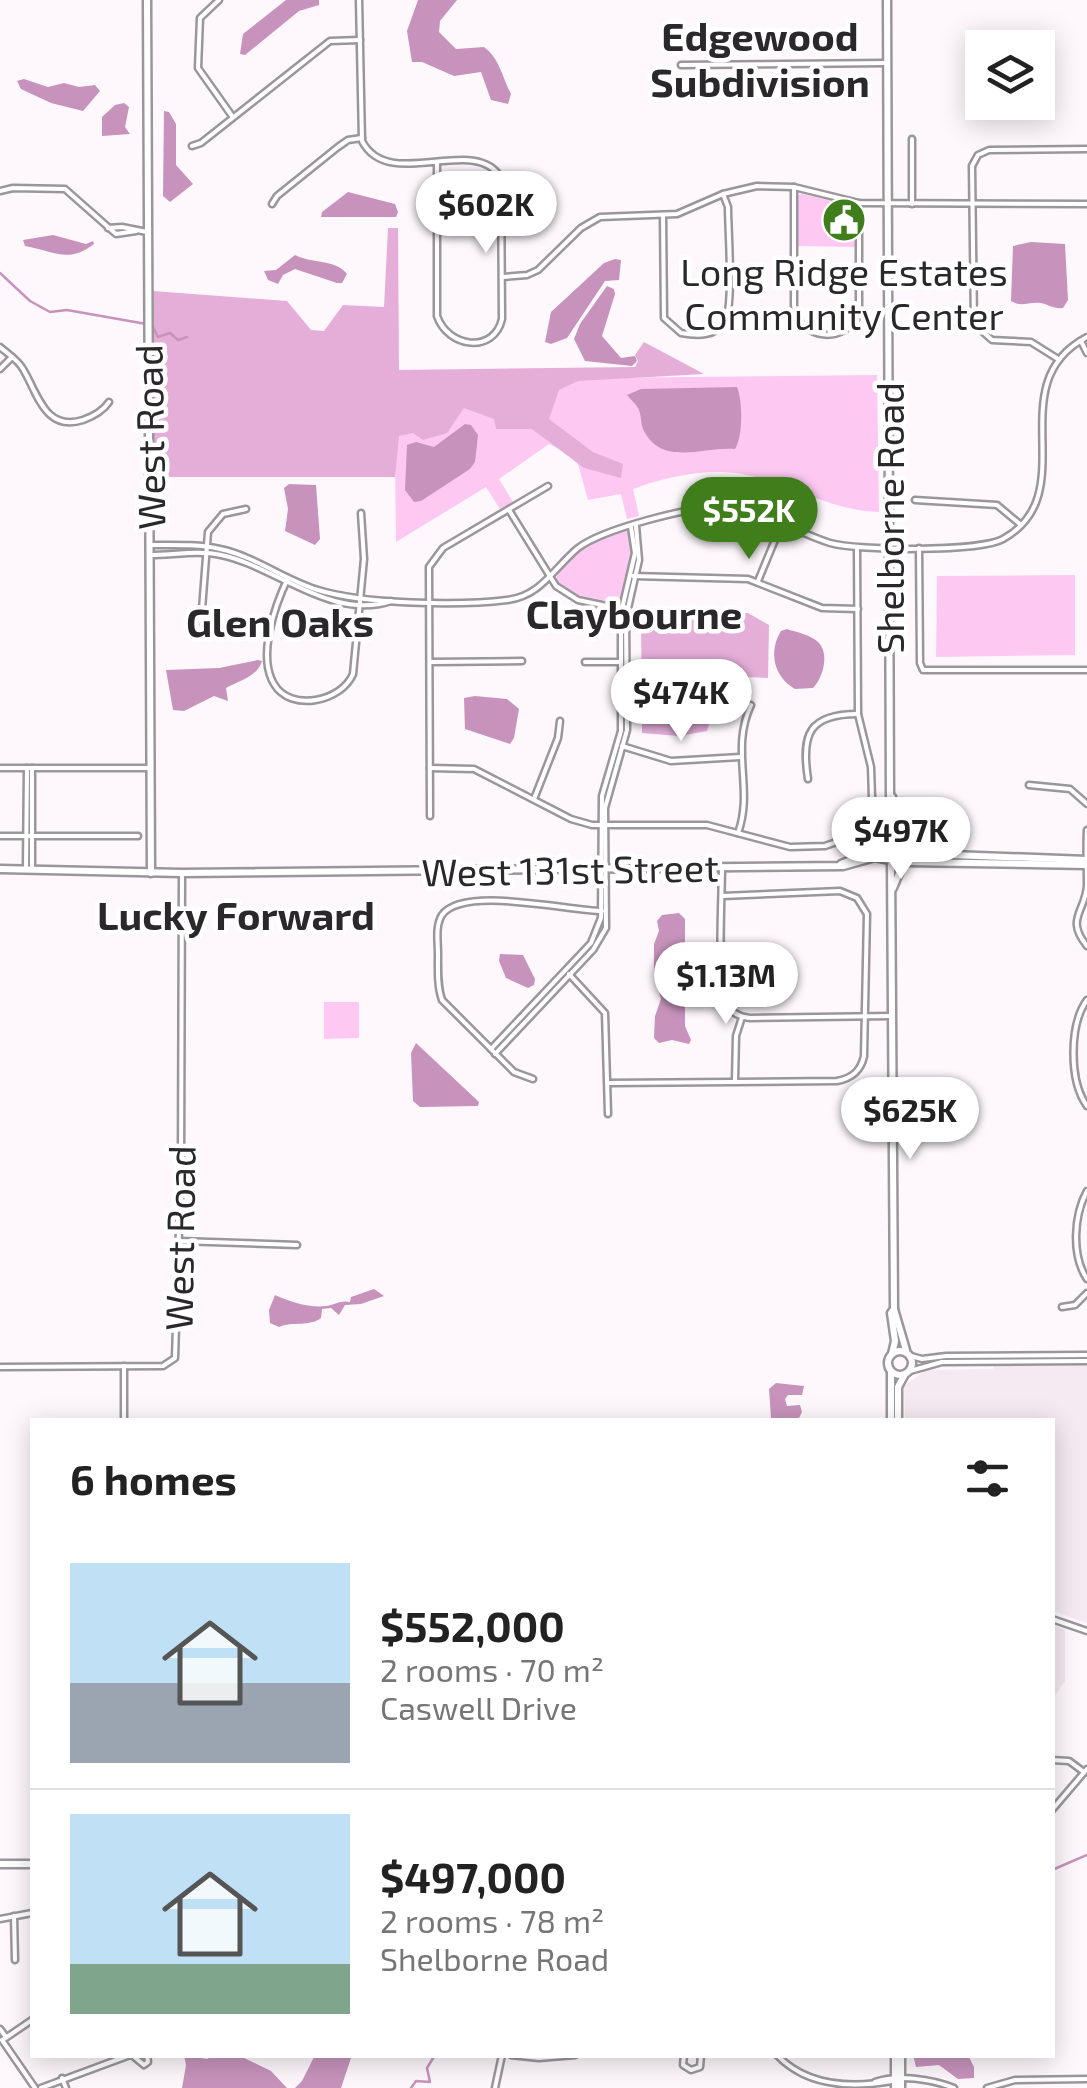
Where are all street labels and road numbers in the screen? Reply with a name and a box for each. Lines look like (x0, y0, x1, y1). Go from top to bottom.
street label: West Road (124, 344, 174, 530)
street label: Shelborne Road (866, 382, 912, 654)
street label: West 131st Street (421, 843, 719, 895)
street label: West Road (154, 1145, 204, 1331)

